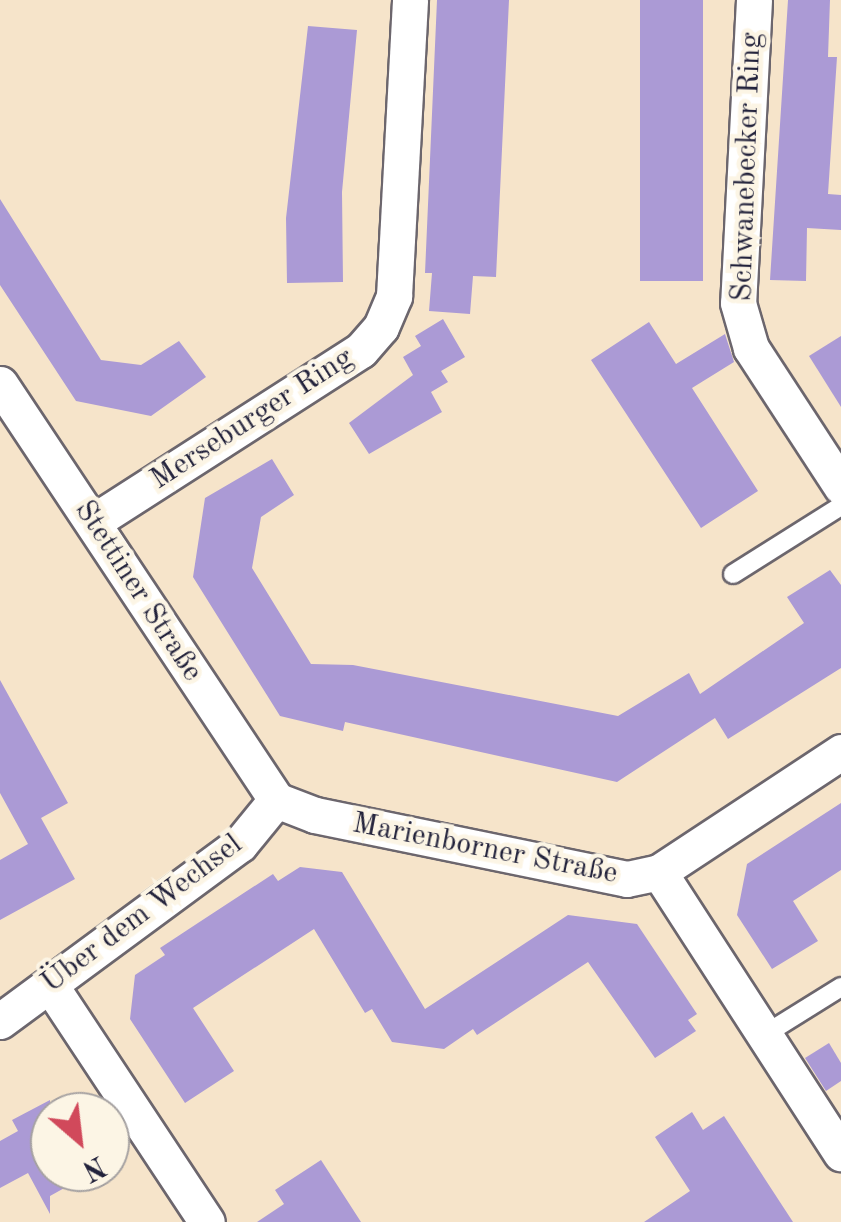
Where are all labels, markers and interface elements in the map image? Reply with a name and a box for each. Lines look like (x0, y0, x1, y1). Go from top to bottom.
street label: Schwanebecker Ring (724, 32, 770, 302)
street label: Merseburger Ring (144, 340, 360, 498)
street label: Stettiner Straße (66, 494, 210, 688)
street label: Marienborner Straße (349, 806, 621, 892)
street label: Über dem Wechsel (34, 827, 250, 1001)
north arrow (30, 1092, 130, 1192)
text: N (77, 1149, 109, 1184)

